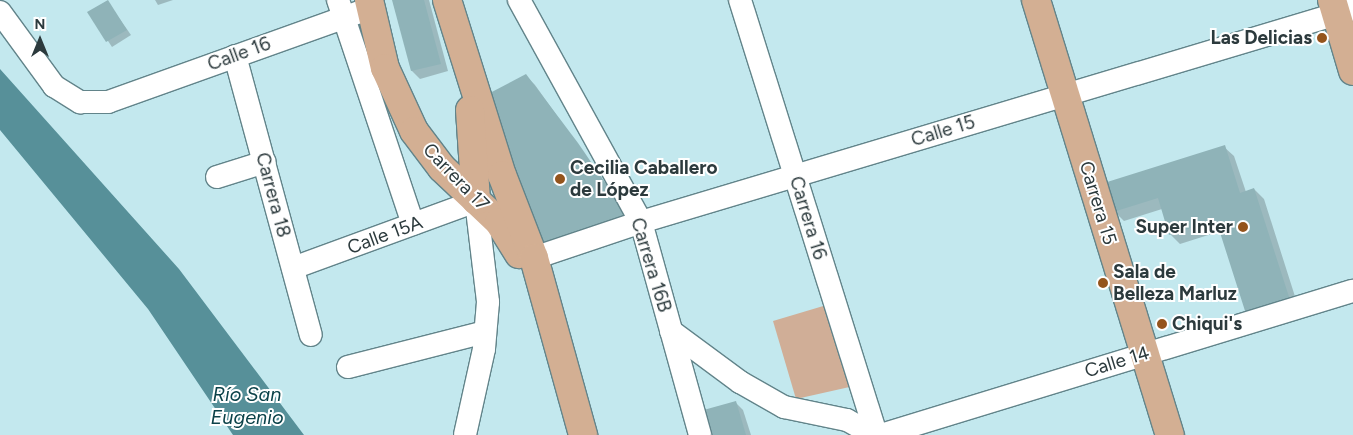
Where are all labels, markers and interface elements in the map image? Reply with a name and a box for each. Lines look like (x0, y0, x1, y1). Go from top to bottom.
north arrow (15, 15, 65, 65)
text: N (35, 16, 45, 33)
place label: Las Delicias (1210, 27, 1312, 49)
street label: Calle 16 (204, 32, 274, 76)
marker: Las Delicias (1316, 32, 1328, 44)
street label: Calle 15 (908, 111, 978, 151)
street label: Carrera 17 (418, 138, 494, 216)
street label: Carrera 18 (251, 150, 295, 240)
place label: Cecilia Caballero de López (570, 157, 717, 201)
street label: Carrera 15 (1074, 158, 1122, 248)
marker: Cecilia Caballero de López (554, 173, 566, 185)
street label: Carrera 16 (785, 174, 831, 262)
street label: Calle 15A (344, 211, 426, 259)
street label: Carrera 16B (626, 215, 676, 315)
place label: Super Inter (1136, 216, 1233, 238)
marker: Super Inter (1237, 221, 1249, 233)
place label: Sala de Belleza Marluz (1113, 261, 1237, 305)
marker: Sala de Belleza Marluz (1097, 277, 1109, 289)
place label: Chiqui's (1172, 313, 1242, 335)
marker: Chiqui's (1156, 318, 1168, 330)
street label: Calle 14 (1082, 341, 1152, 383)
water label: Río San Eugenio (210, 382, 284, 429)

